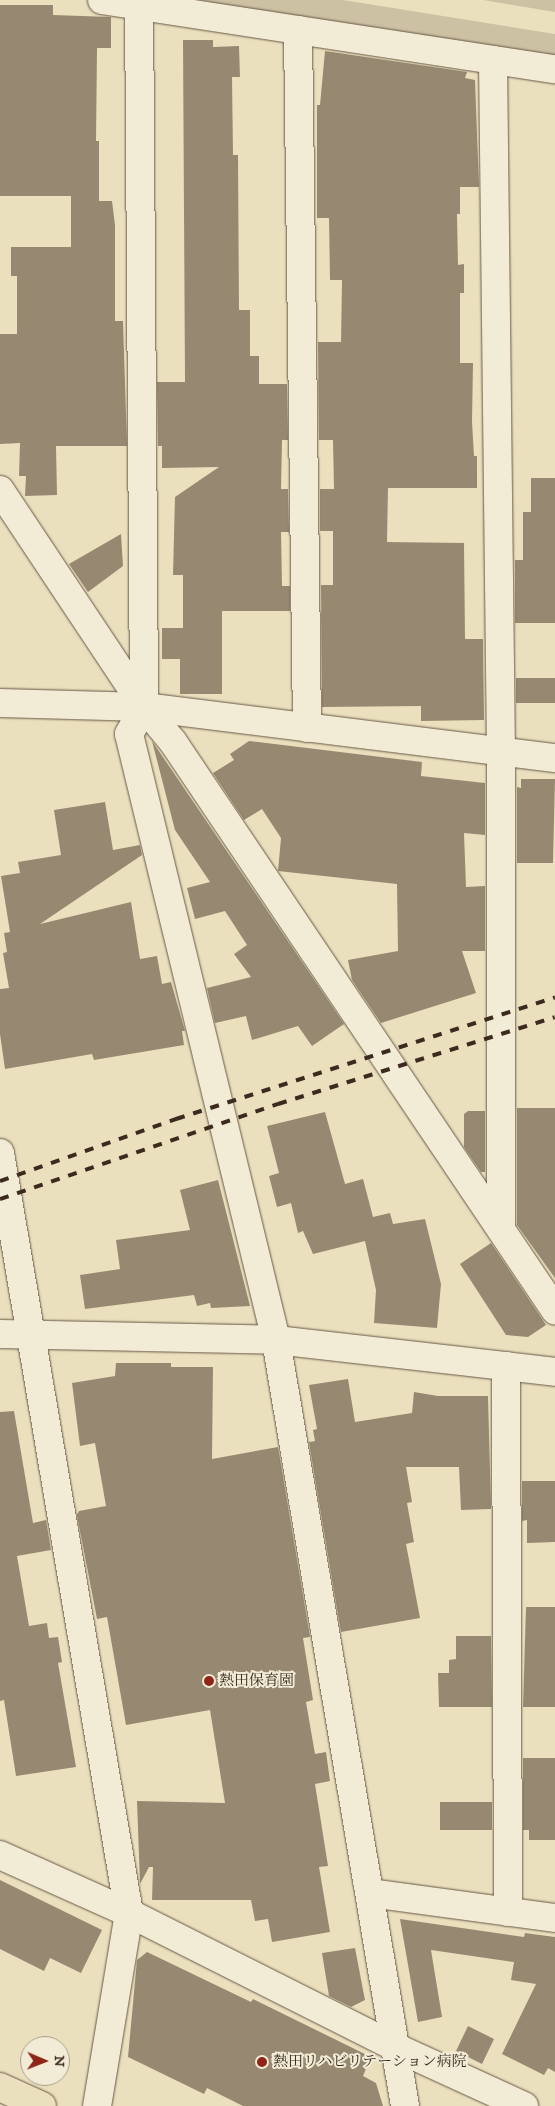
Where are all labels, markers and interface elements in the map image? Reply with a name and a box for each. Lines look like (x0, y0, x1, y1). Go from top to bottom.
place label: 熱田保育園 (219, 1672, 294, 1690)
marker: 熱田保育園 (203, 1675, 215, 1687)
north arrow (20, 2036, 70, 2086)
place label: 熱田リハビリテーション病院 (273, 2053, 468, 2071)
text: N (50, 2055, 68, 2067)
marker: 熱田リハビリテーション病院 (255, 2055, 269, 2069)

